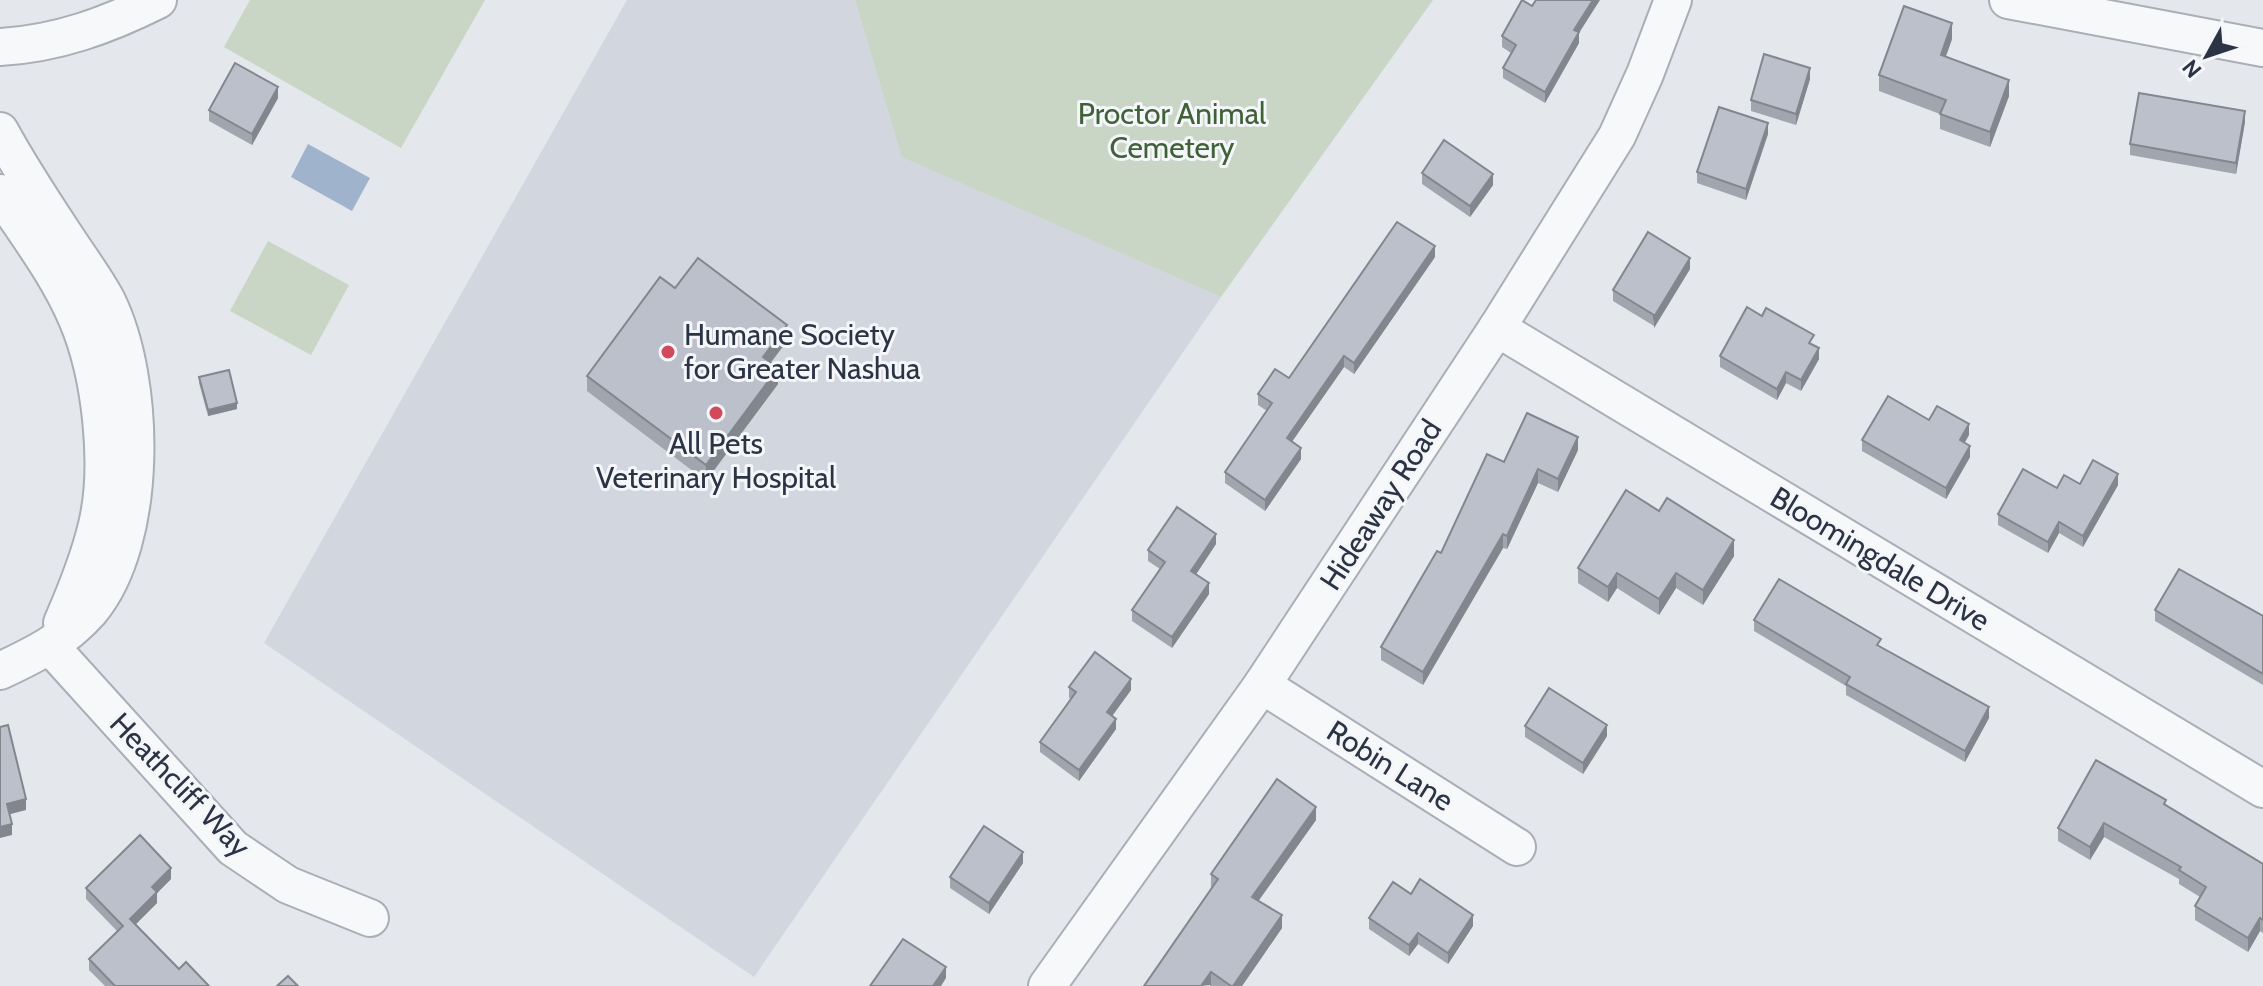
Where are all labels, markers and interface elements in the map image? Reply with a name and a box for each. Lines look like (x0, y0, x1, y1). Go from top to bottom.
north arrow (2167, 16, 2247, 96)
text: N (2177, 54, 2207, 83)
park label: Proctor Animal Cemetery (1078, 95, 1266, 166)
place label: Humane Society for Greater Nashua (684, 316, 921, 387)
marker: Humane Society for Greater Nashua (659, 343, 677, 361)
marker: All Pets Veterinary Hospital (707, 404, 725, 422)
street label: Hideaway Road (1312, 413, 1449, 597)
place label: All Pets Veterinary Hospital (596, 425, 836, 496)
street label: Bloomingdale Drive (1764, 478, 1997, 639)
street label: Heathcliff Way (102, 705, 258, 865)
street label: Robin Lane (1320, 712, 1460, 819)

